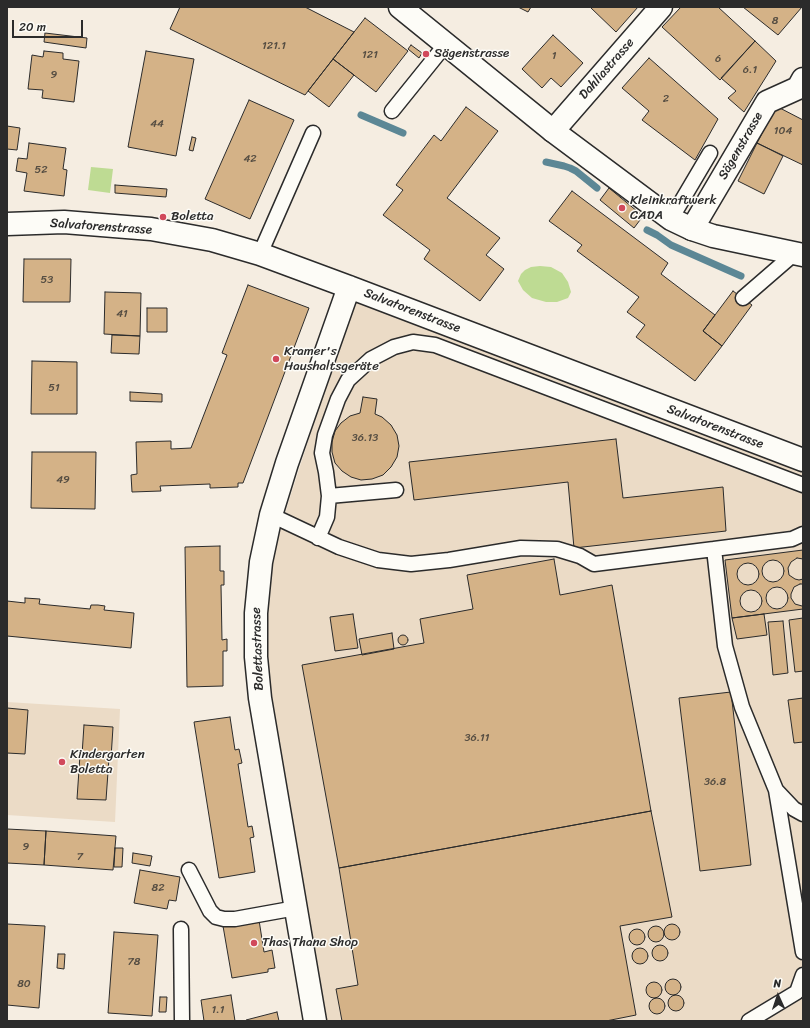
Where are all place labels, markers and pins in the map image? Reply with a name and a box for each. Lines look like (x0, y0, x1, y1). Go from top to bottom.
place label: Sägenstrasse (434, 46, 509, 62)
marker: Sägenstrasse (421, 49, 431, 59)
place label: Kleinkraftwerk CADA (630, 193, 717, 224)
marker: Kleinkraftwerk CADA (617, 203, 627, 213)
place label: Boletta (171, 209, 213, 225)
marker: Boletta (158, 212, 168, 222)
place label: Kramer's Haushaltsgeräte (284, 344, 379, 375)
marker: Kramer's Haushaltsgeräte (271, 354, 281, 364)
place label: Kindergarten Boletta (70, 747, 145, 778)
marker: Kindergarten Boletta (57, 757, 67, 767)
place label: Thas Thana Shop (262, 935, 358, 951)
marker: Thas Thana Shop (249, 938, 259, 948)

